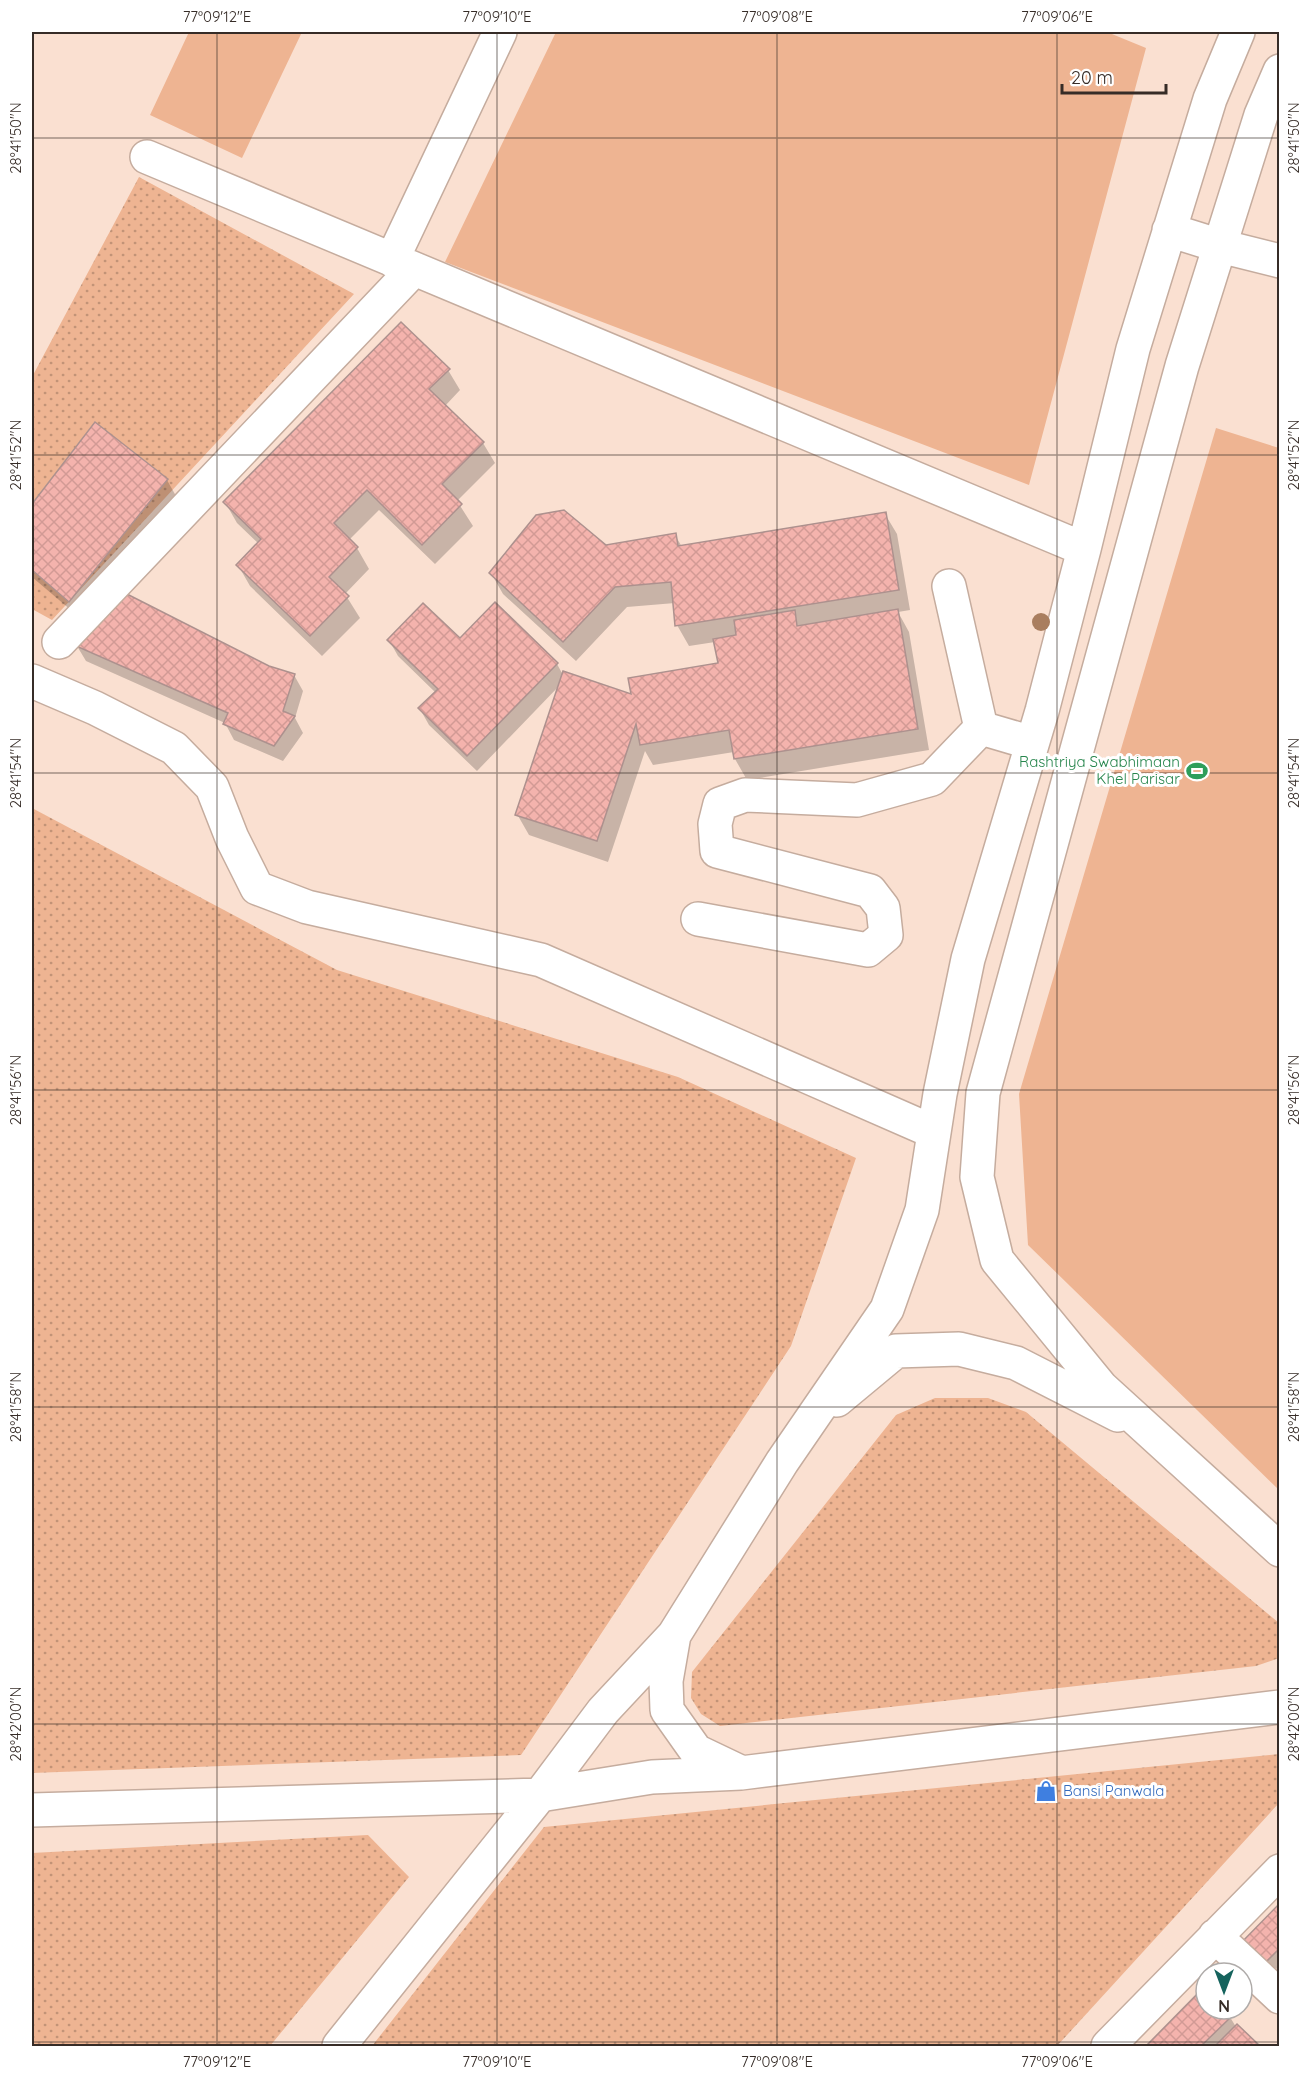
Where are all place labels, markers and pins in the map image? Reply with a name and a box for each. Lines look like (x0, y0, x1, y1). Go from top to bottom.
place label: Rashtriya Swabhimaan Khel Parisar (1019, 752, 1180, 788)
sports icon: Rashtriya Swabhimaan Khel Parisar (1185, 759, 1209, 783)
shop icon: Bansi Panwala (1034, 1779, 1058, 1803)
place label: Bansi Panwala (1063, 1781, 1164, 1800)

